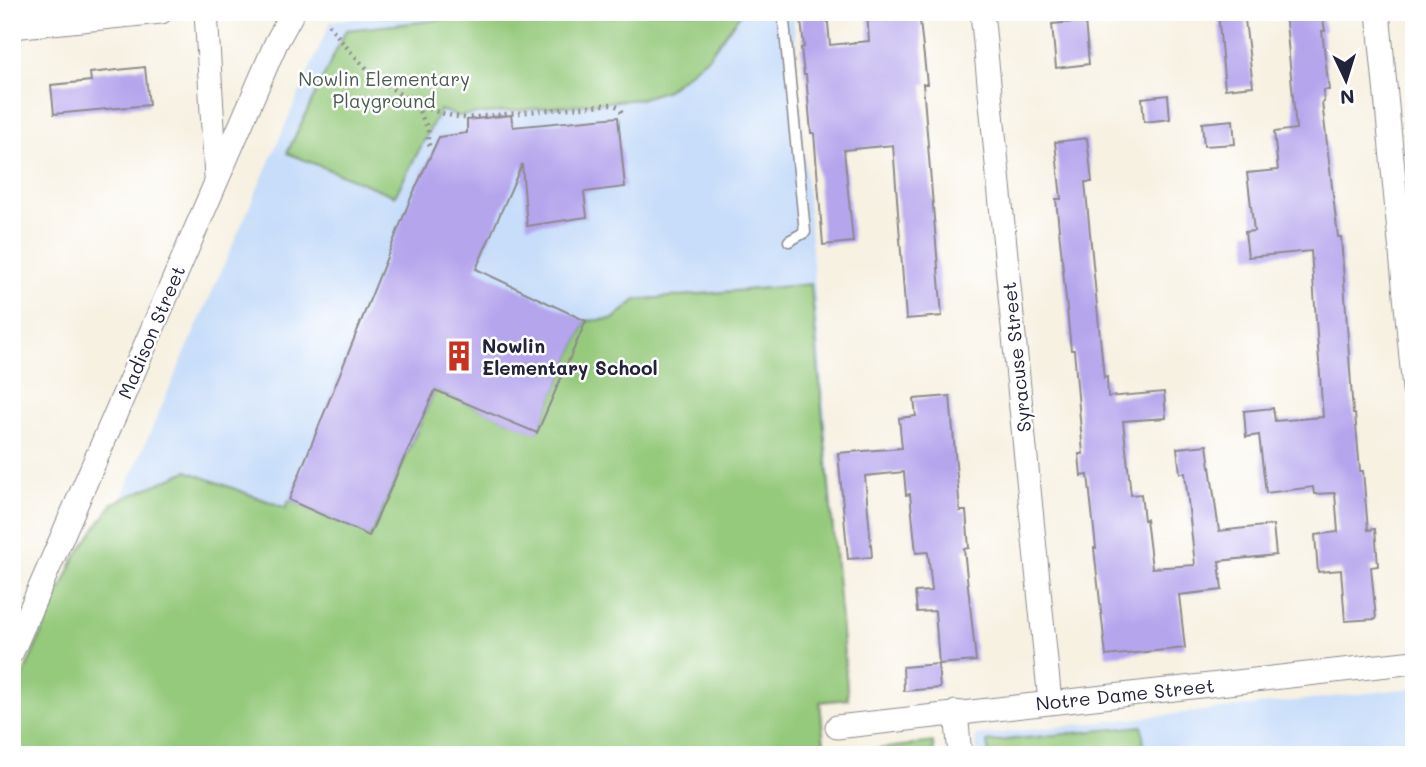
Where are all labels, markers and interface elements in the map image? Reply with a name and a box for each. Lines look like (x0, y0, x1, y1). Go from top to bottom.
north arrow (1310, 46, 1380, 116)
park label: Nowlin Elementary Playground (298, 66, 470, 113)
text: N (1339, 84, 1355, 110)
street label: Madison Street (112, 262, 190, 402)
street label: Syracuse Street (996, 281, 1036, 433)
place label: Nowlin Elementary School (482, 333, 658, 380)
building icon: Nowlin Elementary School (442, 339, 476, 373)
street label: Notre Dame Street (1034, 672, 1216, 716)

